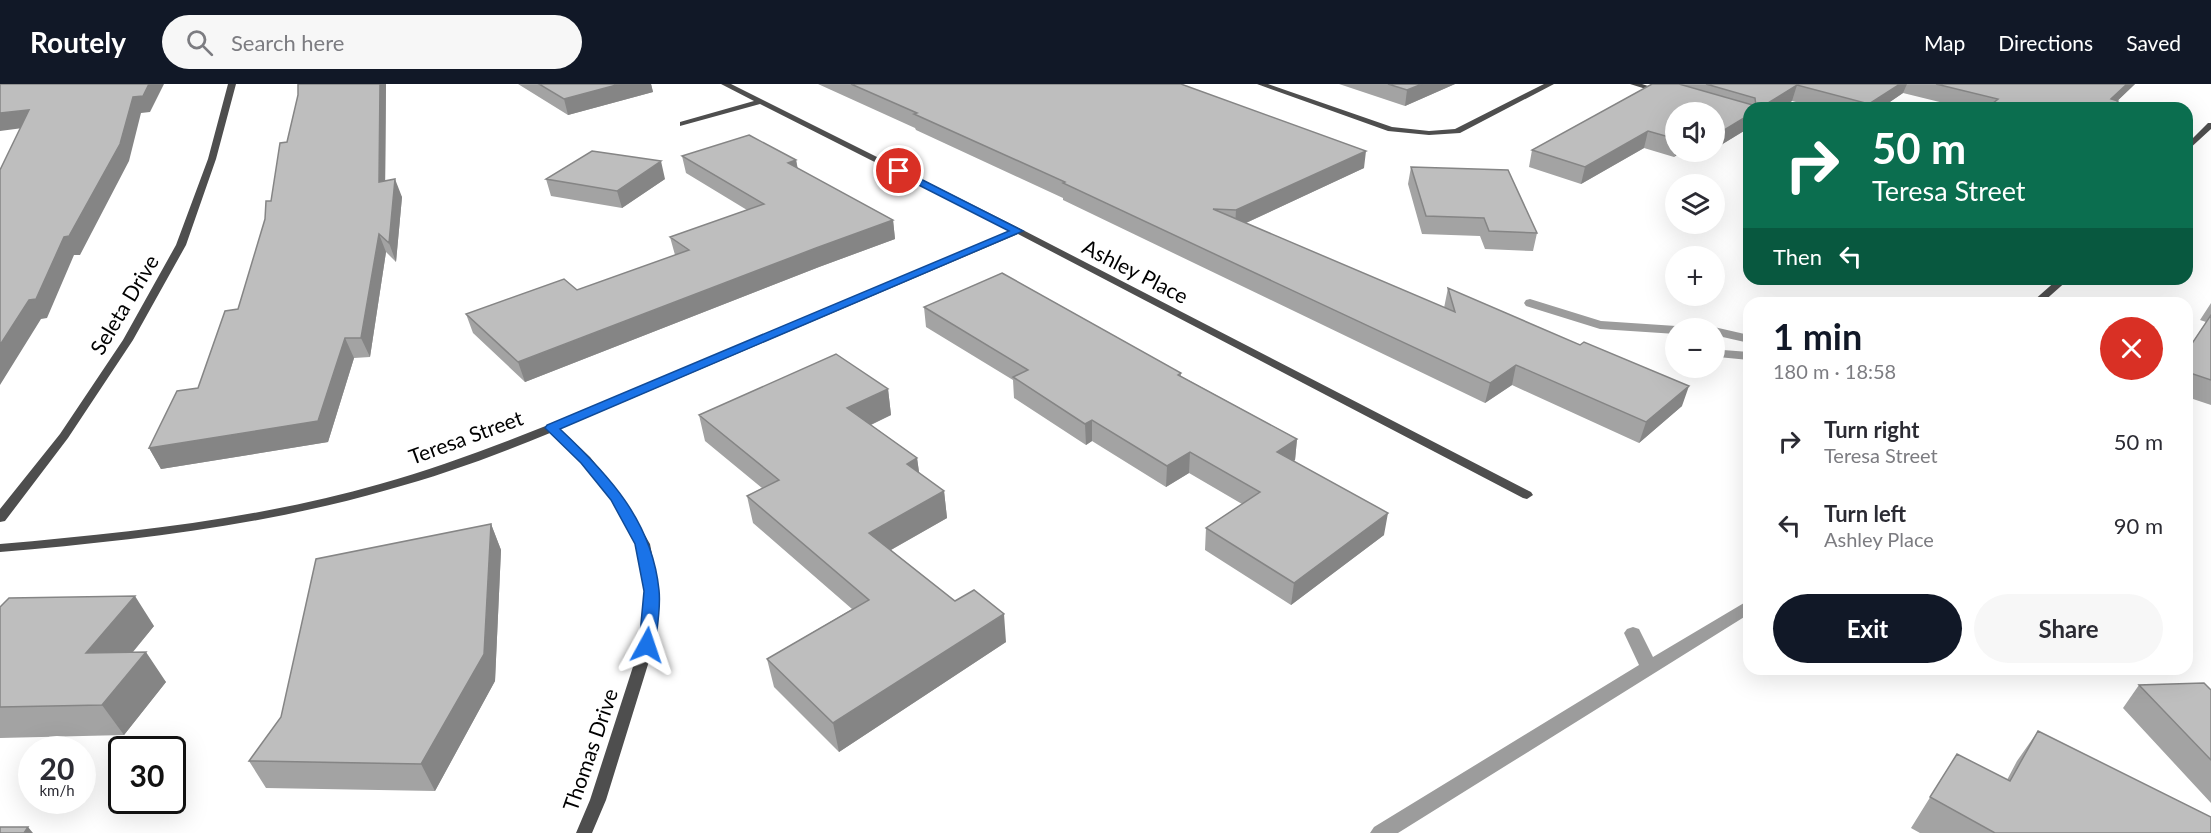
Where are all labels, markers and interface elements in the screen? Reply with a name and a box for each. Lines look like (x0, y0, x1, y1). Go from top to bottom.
search box (162, 15, 582, 69)
text: Routely (30, 25, 126, 59)
icon: search (183, 26, 216, 59)
text: Search here (231, 29, 344, 56)
text: Map (1924, 30, 1965, 55)
text: Directions (1998, 30, 2093, 55)
text: Saved (2126, 30, 2181, 55)
map controls (1665, 102, 1725, 378)
button: sound (1665, 102, 1725, 162)
text: 50 m (1872, 123, 1966, 173)
icon: right (1773, 126, 1851, 204)
pin (873, 145, 924, 196)
icon: arrive (882, 154, 915, 187)
button: layers (1665, 174, 1725, 234)
text: Teresa Street (1872, 174, 2026, 207)
street label: Ashley Place (1079, 233, 1193, 308)
icon: left (1834, 240, 1867, 273)
text: Then (1773, 243, 1822, 270)
button: + (1665, 246, 1725, 306)
street label: Seleta Drive (84, 250, 163, 359)
text: 1 min (1773, 314, 1862, 358)
button: close (2100, 317, 2163, 380)
button: − (1665, 318, 1725, 378)
text: 180 m · 18:58 (1773, 359, 1896, 383)
street label: Teresa Street (405, 404, 526, 469)
text: Turn right (1824, 416, 1919, 443)
icon: right (1773, 425, 1806, 458)
text: 50 m (2114, 428, 2163, 455)
text: Teresa Street (1824, 443, 1938, 467)
text: Turn left (1824, 500, 1906, 527)
icon: left (1773, 509, 1806, 542)
text: 90 m (2114, 512, 2163, 539)
text: Ashley Place (1824, 527, 1934, 551)
button: Exit (1773, 594, 1962, 663)
button: Share (1974, 594, 2163, 663)
position arrow (615, 613, 679, 677)
street label: Thomas Drive (557, 685, 622, 814)
speed limit sign: 30 (108, 736, 186, 814)
text: 20 (40, 750, 74, 786)
text: km/h (39, 781, 75, 799)

